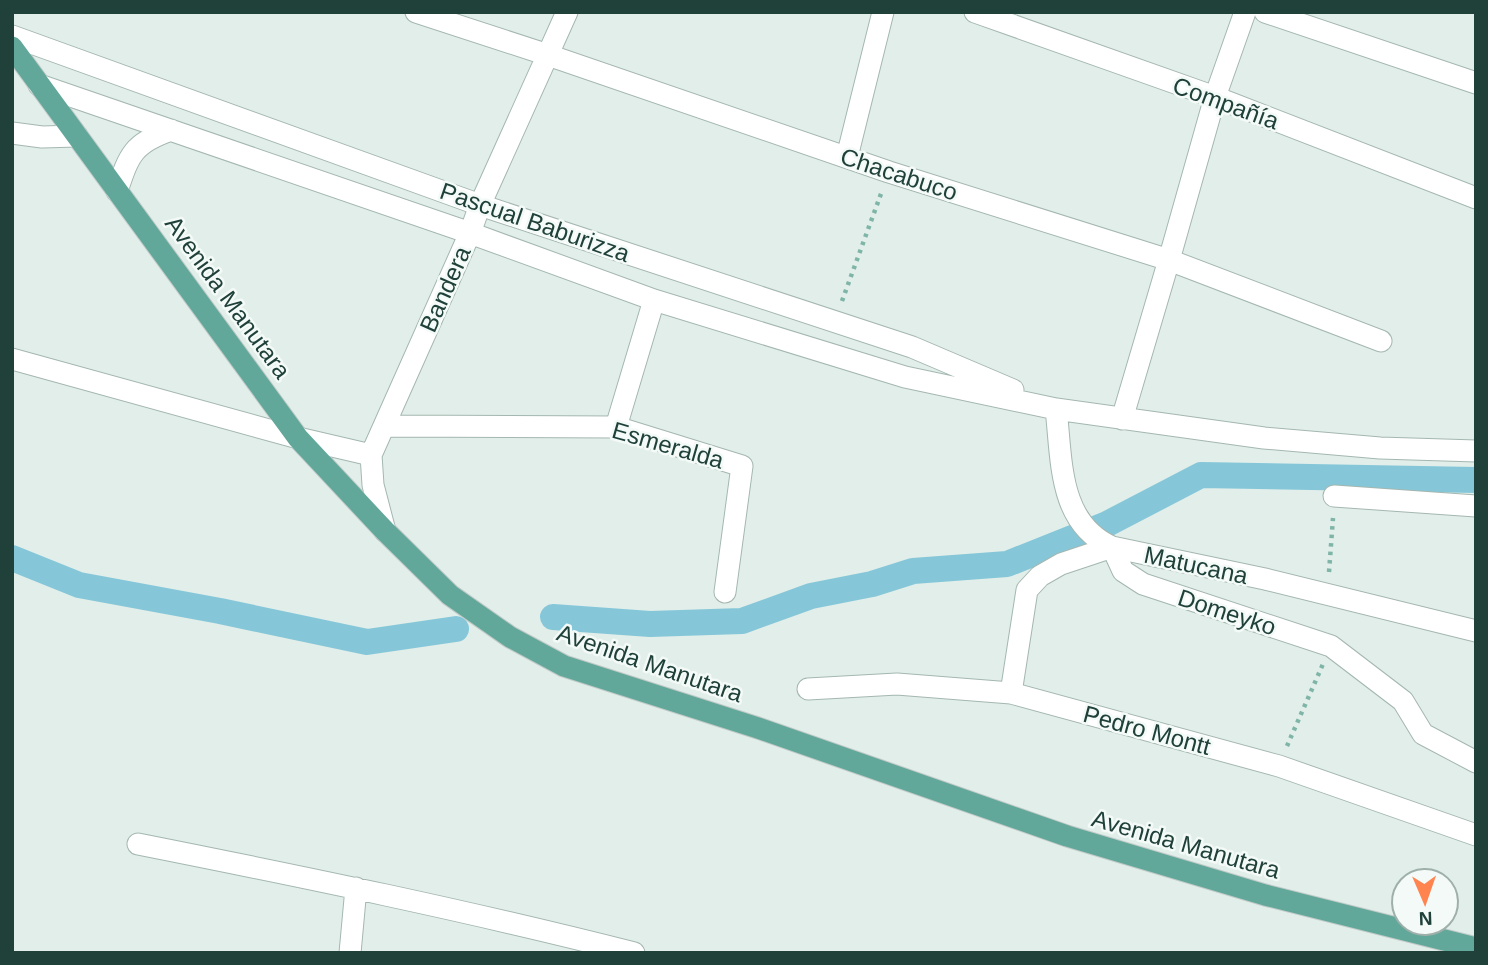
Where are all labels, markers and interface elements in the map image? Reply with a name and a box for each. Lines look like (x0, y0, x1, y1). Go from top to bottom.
street label: Compañía (1169, 71, 1283, 135)
street label: Chacabuco (837, 142, 961, 206)
street label: Pascual Baburizza (437, 177, 634, 267)
street label: Avenida Manutara (160, 210, 296, 384)
street label: Bandera (414, 241, 476, 336)
street label: Esmeralda (609, 416, 727, 474)
street label: Matucana (1142, 541, 1251, 589)
street label: Domeyko (1175, 583, 1279, 641)
street label: Avenida Manutara (554, 619, 747, 708)
street label: Pedro Montt (1080, 700, 1214, 760)
street label: Avenida Manutara (1089, 804, 1284, 884)
north arrow (1390, 867, 1460, 937)
text: N (1418, 908, 1433, 929)

